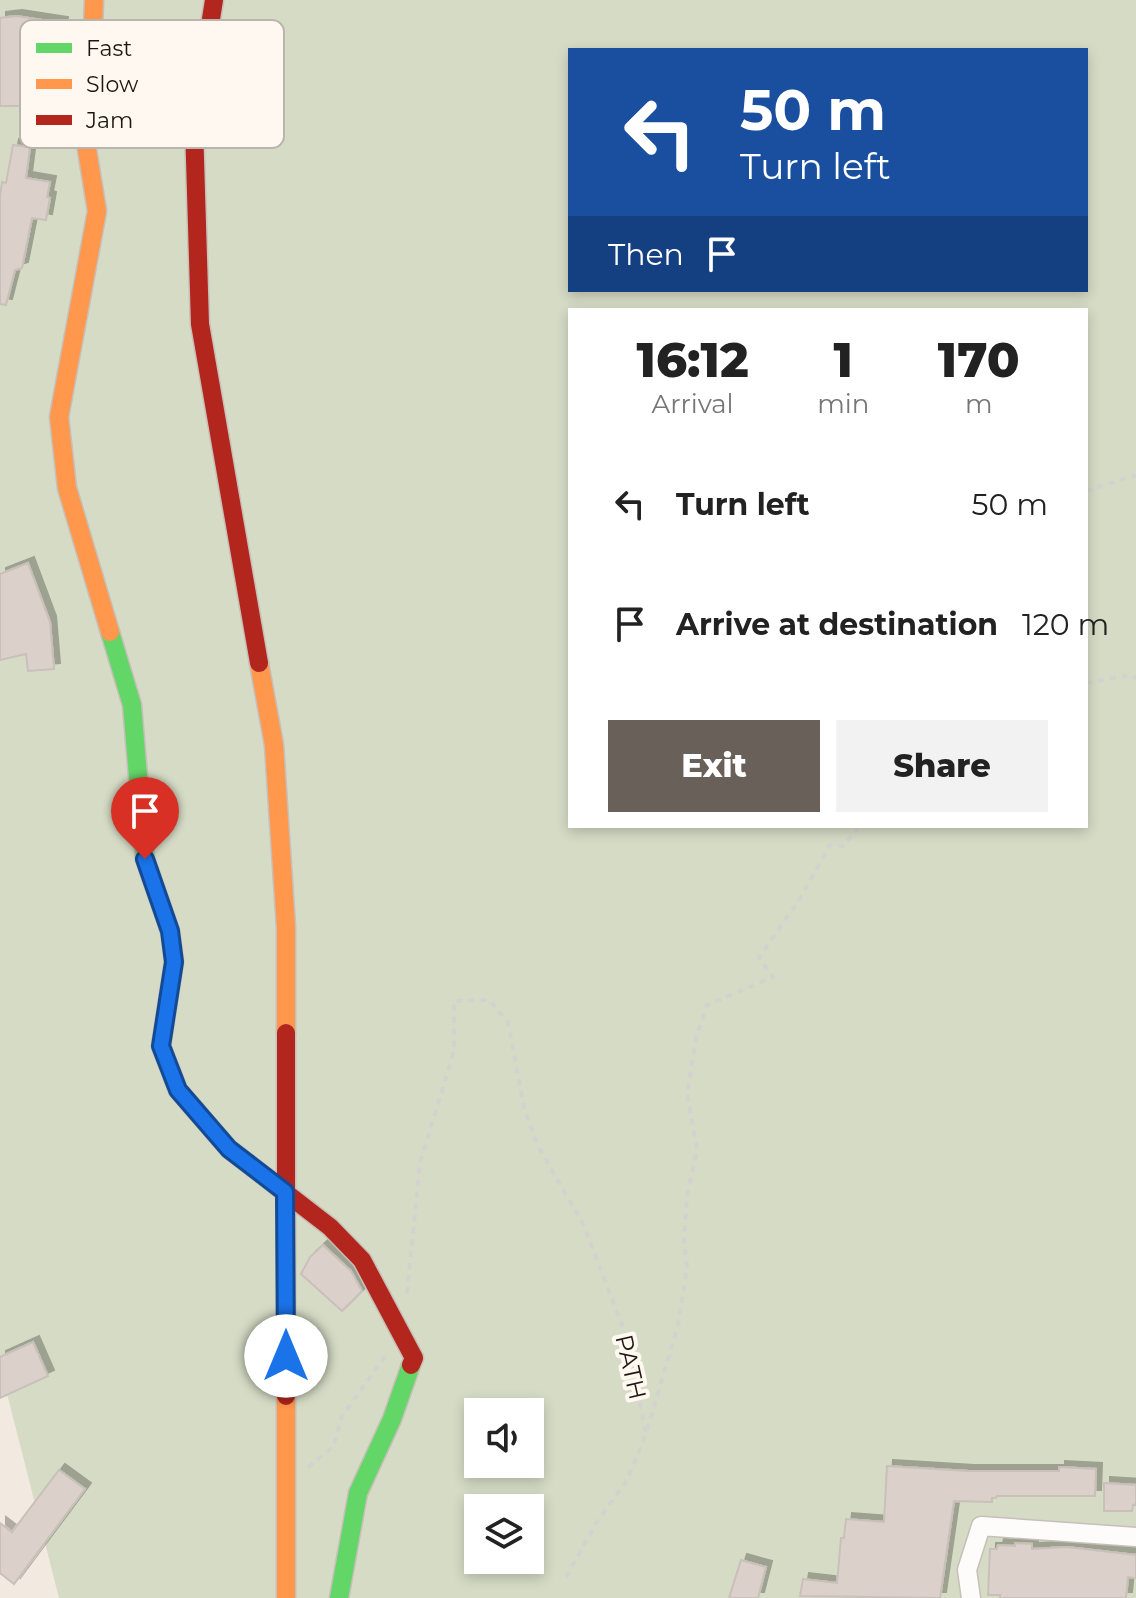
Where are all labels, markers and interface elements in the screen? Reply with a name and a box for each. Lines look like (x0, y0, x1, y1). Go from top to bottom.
legend (20, 20, 284, 148)
text: Fast (86, 35, 132, 62)
text: Slow (86, 71, 139, 98)
text: 50 m (740, 76, 886, 144)
icon: left (608, 80, 712, 184)
text: Jam (85, 107, 133, 134)
text: Turn left (740, 144, 891, 188)
icon: arrive (700, 232, 744, 276)
text: Then (608, 236, 684, 273)
text: 16:12 (636, 331, 749, 389)
text: 1 (834, 331, 853, 389)
text: 170 (938, 331, 1020, 389)
text: Arrival (652, 388, 734, 420)
text: min (817, 388, 869, 420)
text: m (965, 388, 992, 420)
icon: left (608, 482, 652, 526)
text: Turn left (676, 486, 809, 523)
text: 50 m (971, 486, 1048, 523)
icon: arrive (608, 602, 652, 646)
text: Arrive at destination (676, 606, 998, 643)
text: 120 m (1022, 606, 1109, 643)
button: Exit (608, 720, 820, 812)
button: Share (836, 720, 1048, 812)
pin (111, 777, 179, 859)
icon: arrive (123, 789, 167, 833)
position arrow (244, 1314, 328, 1398)
street label: PATH (609, 1332, 653, 1402)
map controls (464, 1398, 544, 1574)
button: sound (464, 1398, 544, 1478)
button: layers (464, 1494, 544, 1574)

